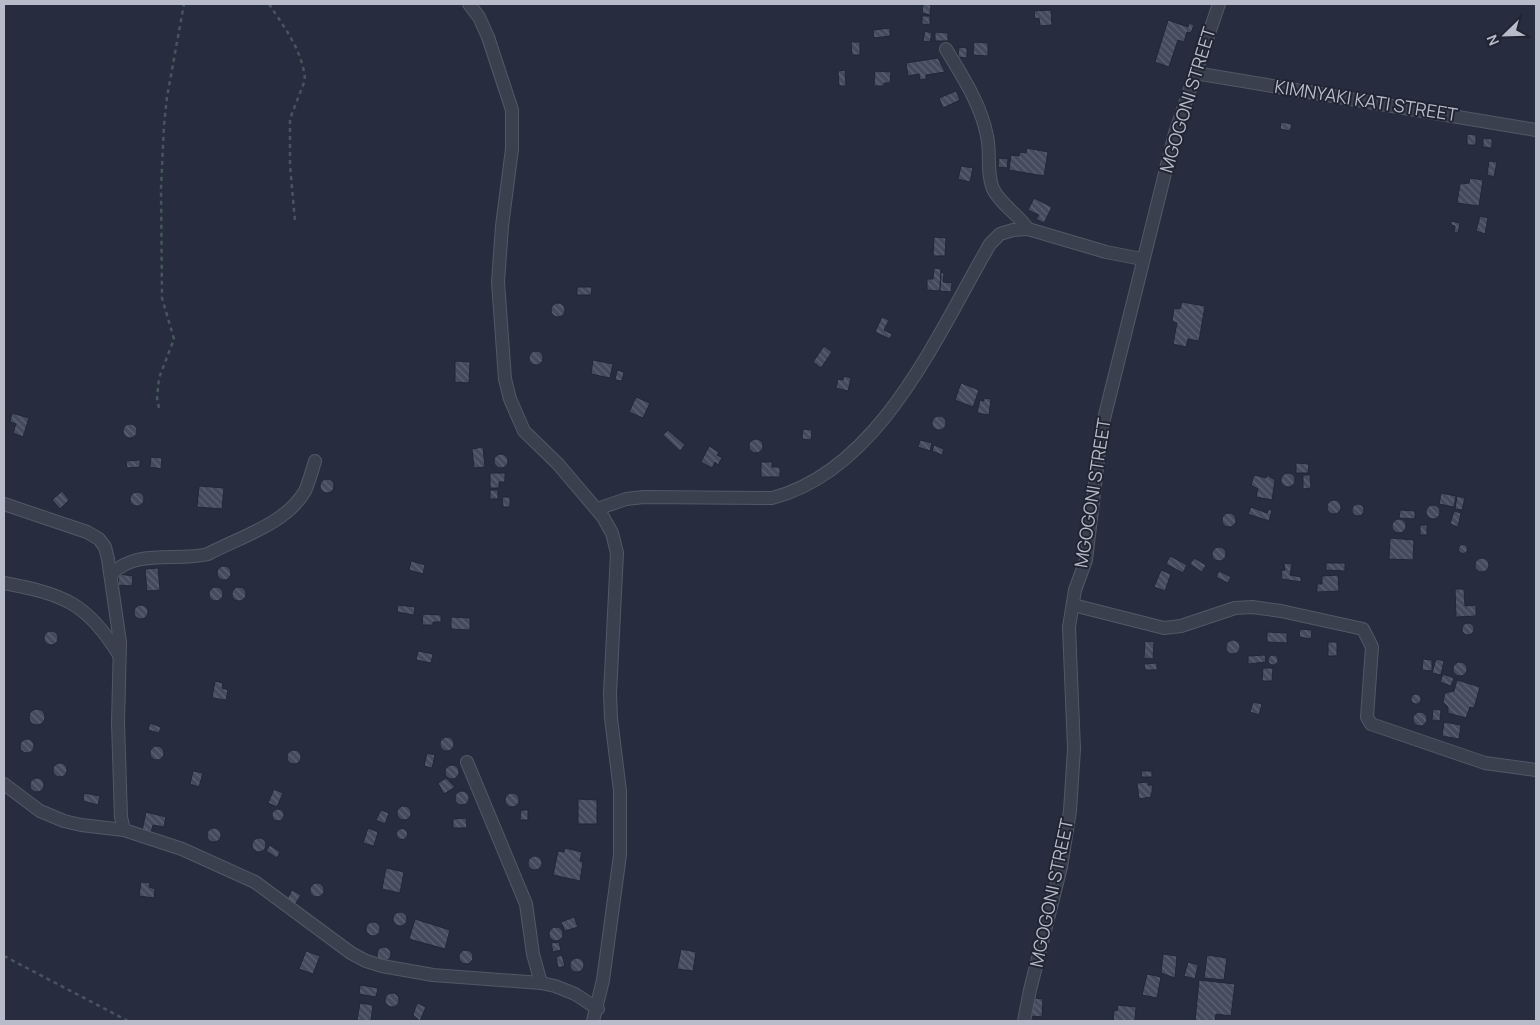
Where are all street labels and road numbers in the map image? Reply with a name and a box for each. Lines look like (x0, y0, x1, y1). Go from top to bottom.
street label: MGOGONI STREET (1153, 24, 1221, 175)
street label: KIMNYAKI KATI STREET (1273, 74, 1460, 126)
street label: MGOGONI STREET (1068, 416, 1116, 569)
street label: MGOGONI STREET (1024, 816, 1079, 969)

